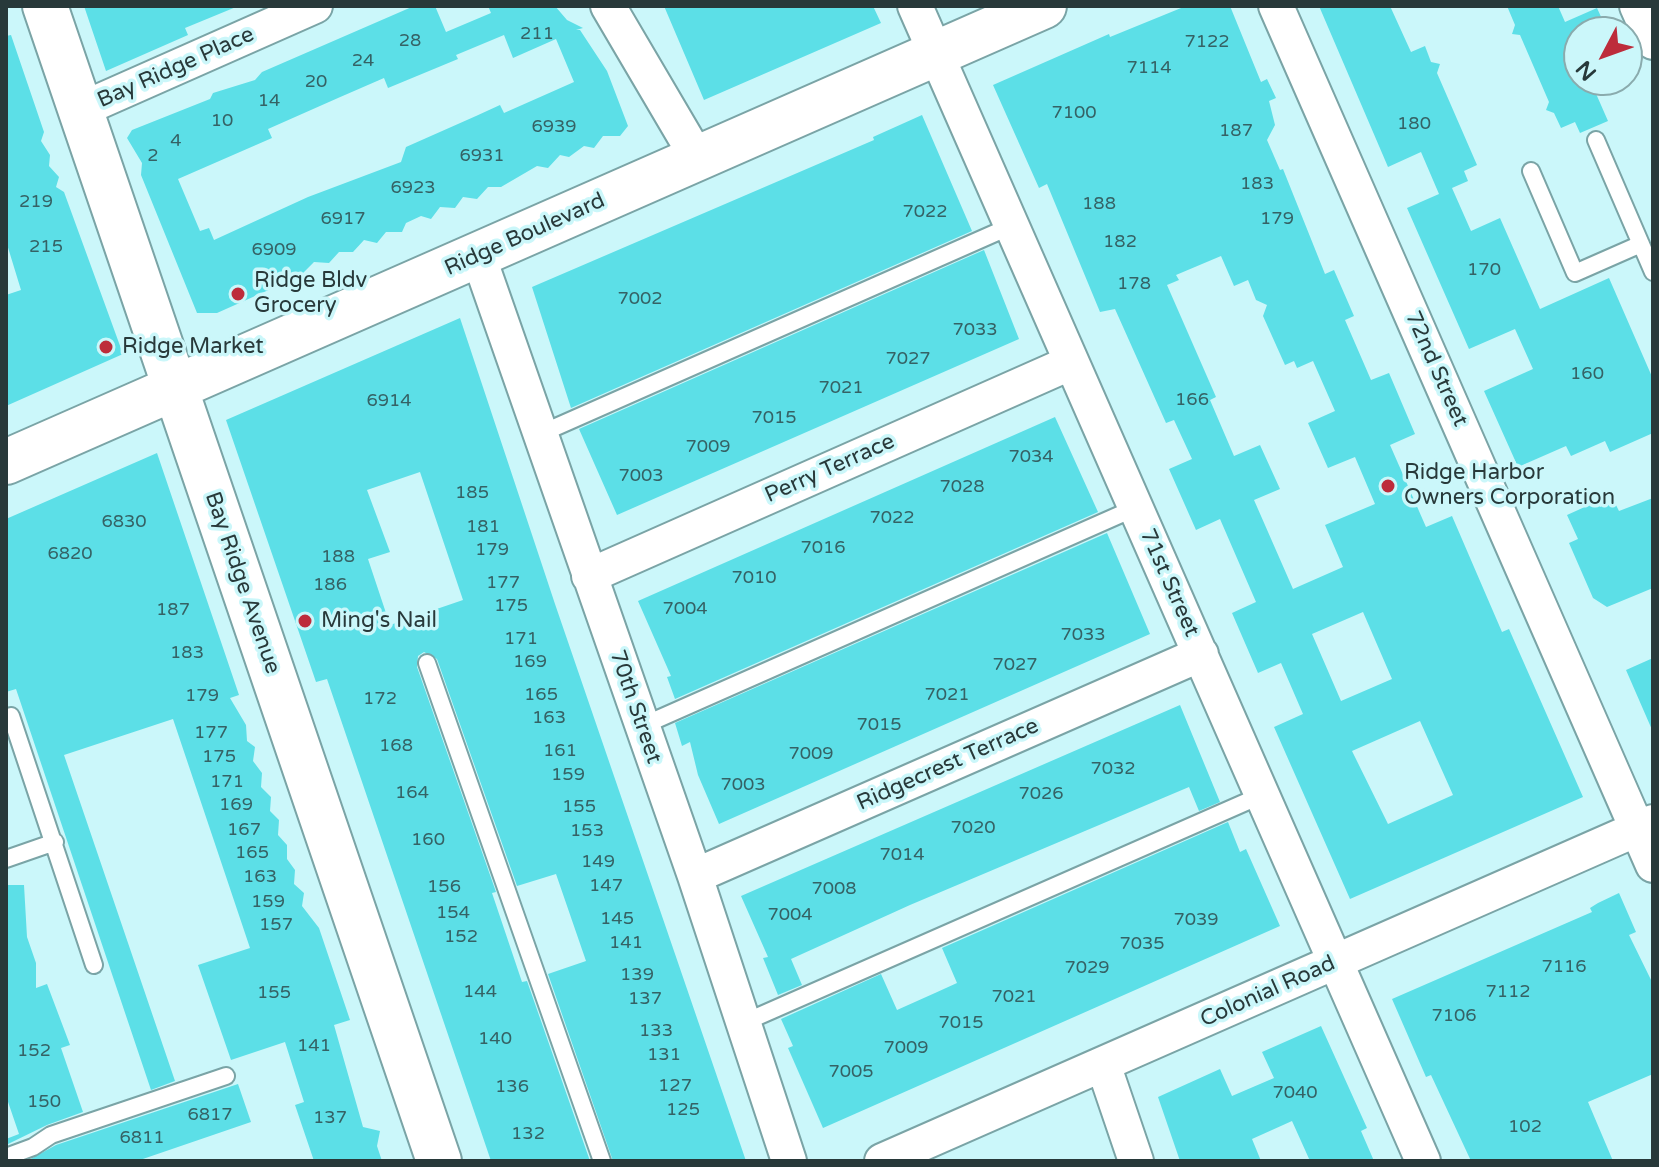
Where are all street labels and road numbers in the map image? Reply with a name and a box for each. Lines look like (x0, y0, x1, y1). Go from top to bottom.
street label: Bay Ridge Place (94, 22, 258, 114)
street label: Ridge Boulevard (441, 188, 609, 282)
street label: 72nd Street (1399, 307, 1473, 431)
street label: Perry Terrace (761, 429, 899, 509)
street label: Bay Ridge Avenue (198, 489, 286, 677)
street label: 71st Street (1134, 525, 1204, 641)
street label: 70th Street (603, 647, 667, 767)
street label: Ridgecrest Terrace (853, 713, 1043, 817)
street label: Colonial Road (1196, 950, 1340, 1034)

